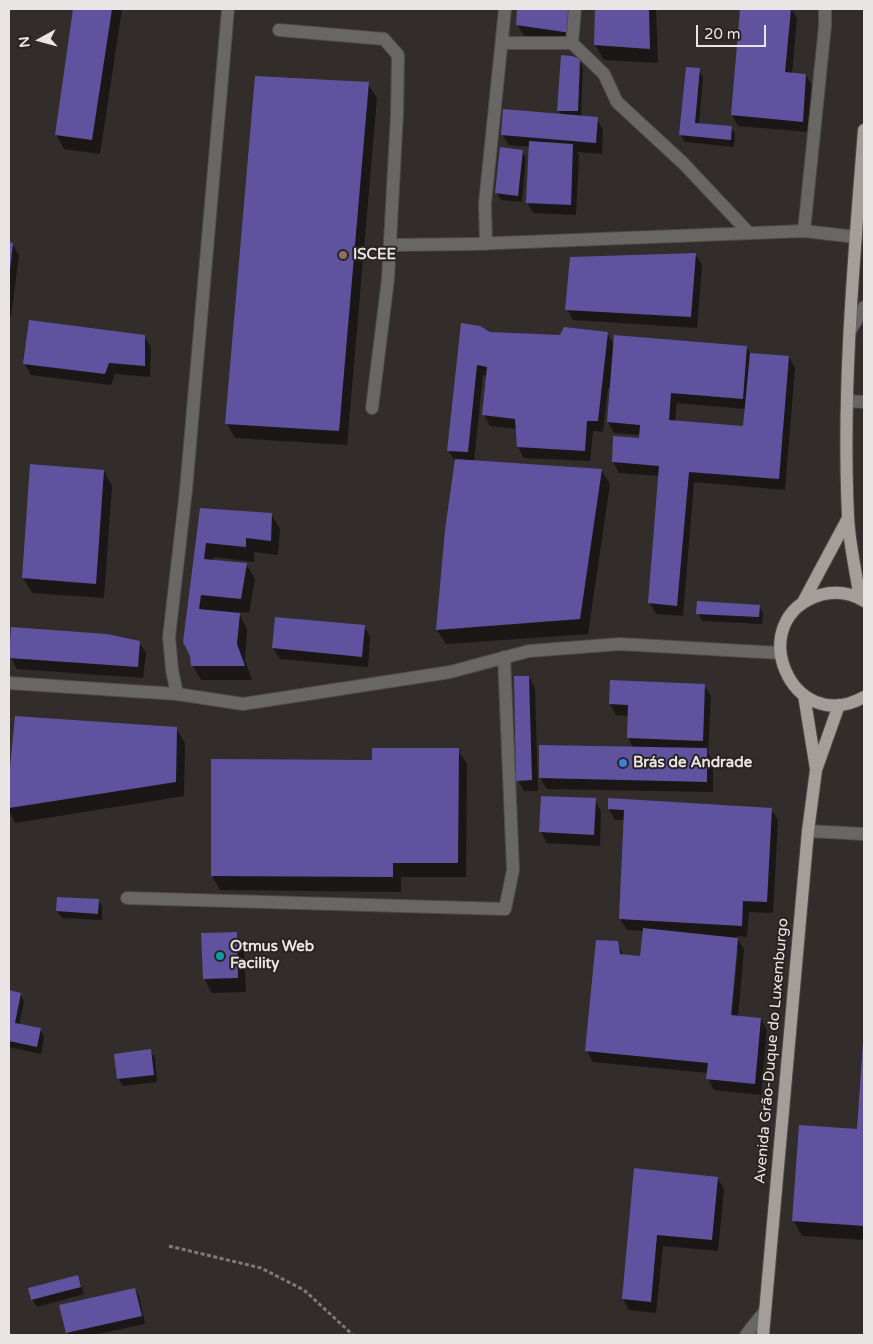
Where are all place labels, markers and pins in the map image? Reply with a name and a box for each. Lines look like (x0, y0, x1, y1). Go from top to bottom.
place label: ISCEE (353, 246, 396, 264)
marker: ISCEE (337, 249, 349, 261)
place label: Brás de Andrade (633, 754, 752, 772)
marker: Brás de Andrade (617, 757, 629, 769)
place label: Otmus Web Facility (230, 938, 314, 973)
marker: Otmus Web Facility (214, 950, 226, 962)

